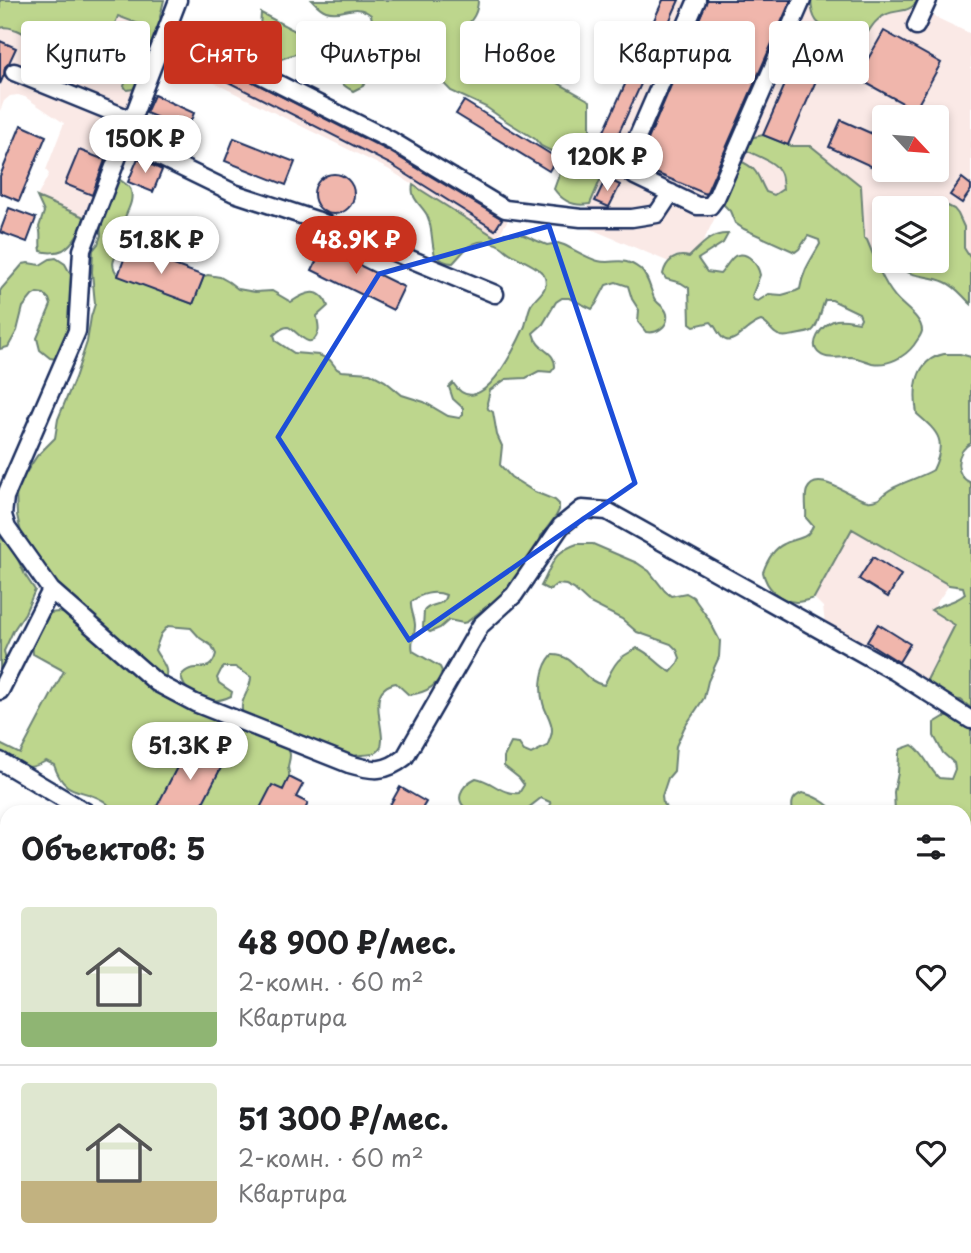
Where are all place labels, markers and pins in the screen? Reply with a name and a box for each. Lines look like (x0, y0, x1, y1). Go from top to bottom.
pin: 150K ₽ (88, 116, 202, 175)
pin: 120K ₽ (550, 134, 664, 193)
pin: 51.8K ₽ (96, 216, 226, 276)
pin: 48.9K ₽ (291, 216, 421, 276)
pin: 51.3K ₽ (125, 722, 255, 782)

